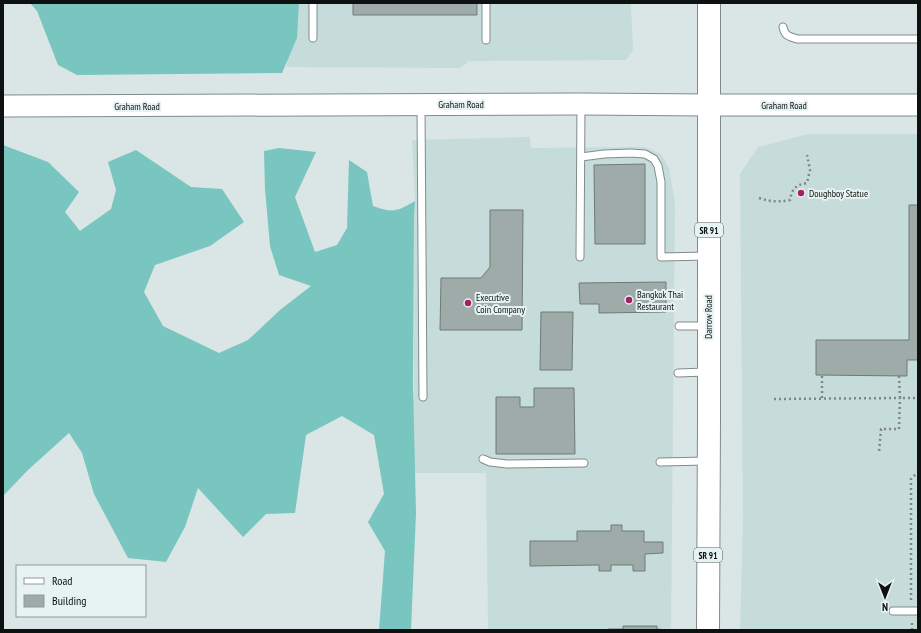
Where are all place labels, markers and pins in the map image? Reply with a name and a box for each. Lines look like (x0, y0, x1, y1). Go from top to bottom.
place label: Doughboy Statue (809, 187, 868, 200)
marker: Doughboy Statue (796, 188, 806, 198)
place label: Bangkok Thai Restaurant (637, 288, 683, 313)
place label: Executive Coin Company (476, 291, 525, 316)
marker: Bangkok Thai Restaurant (624, 295, 634, 305)
marker: Executive Coin Company (463, 298, 473, 308)

